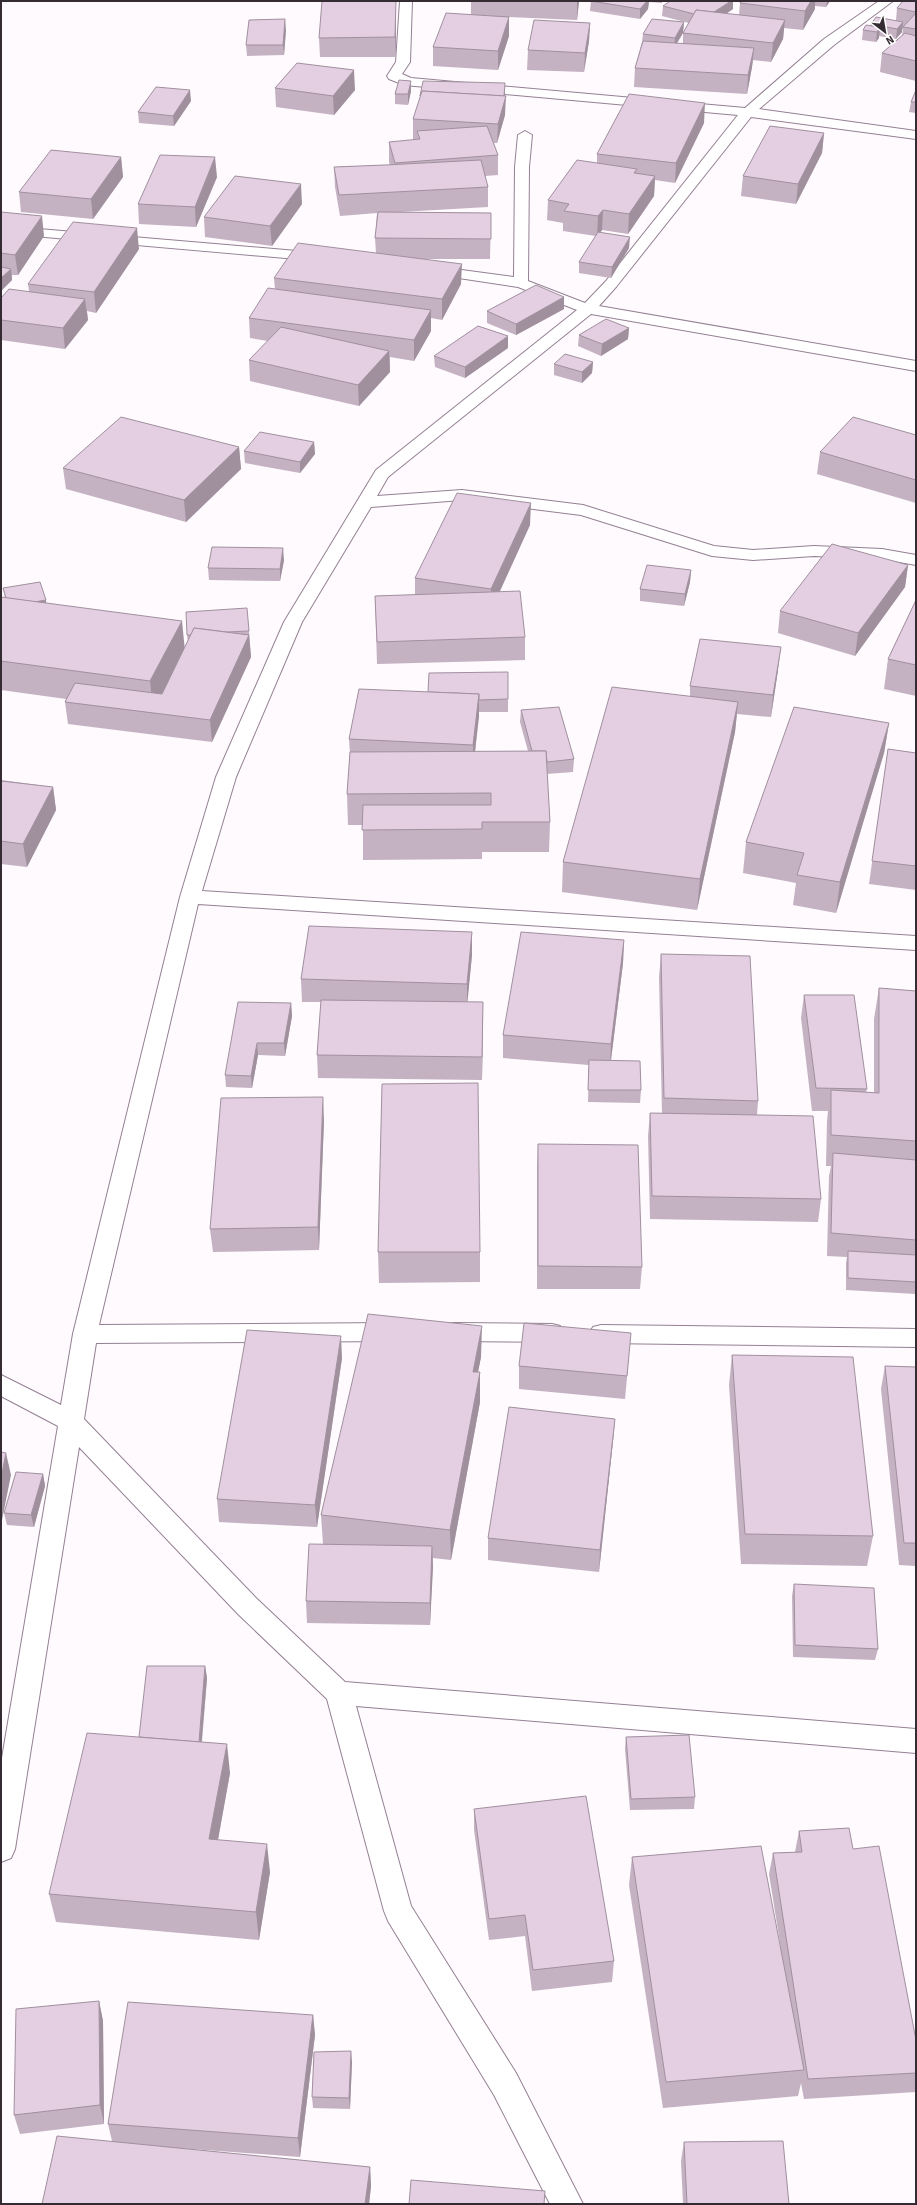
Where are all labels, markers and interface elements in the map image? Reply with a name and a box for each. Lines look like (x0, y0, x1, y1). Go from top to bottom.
north arrow (865, 12, 905, 52)
text: N (883, 32, 897, 48)

